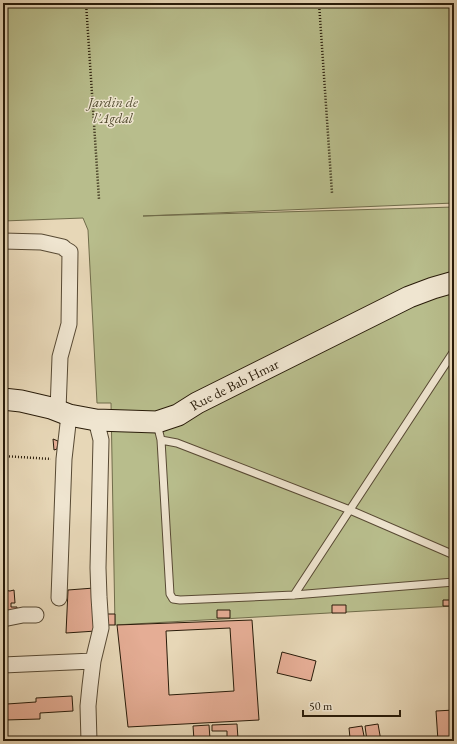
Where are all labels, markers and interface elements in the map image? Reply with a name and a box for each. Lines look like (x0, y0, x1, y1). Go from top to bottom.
park label: Jardin de l'Agdal (85, 93, 138, 127)
street label: Rue de Bab Hmar (186, 354, 282, 414)
scale bar (303, 692, 400, 718)
text: 50 m (309, 698, 333, 714)

